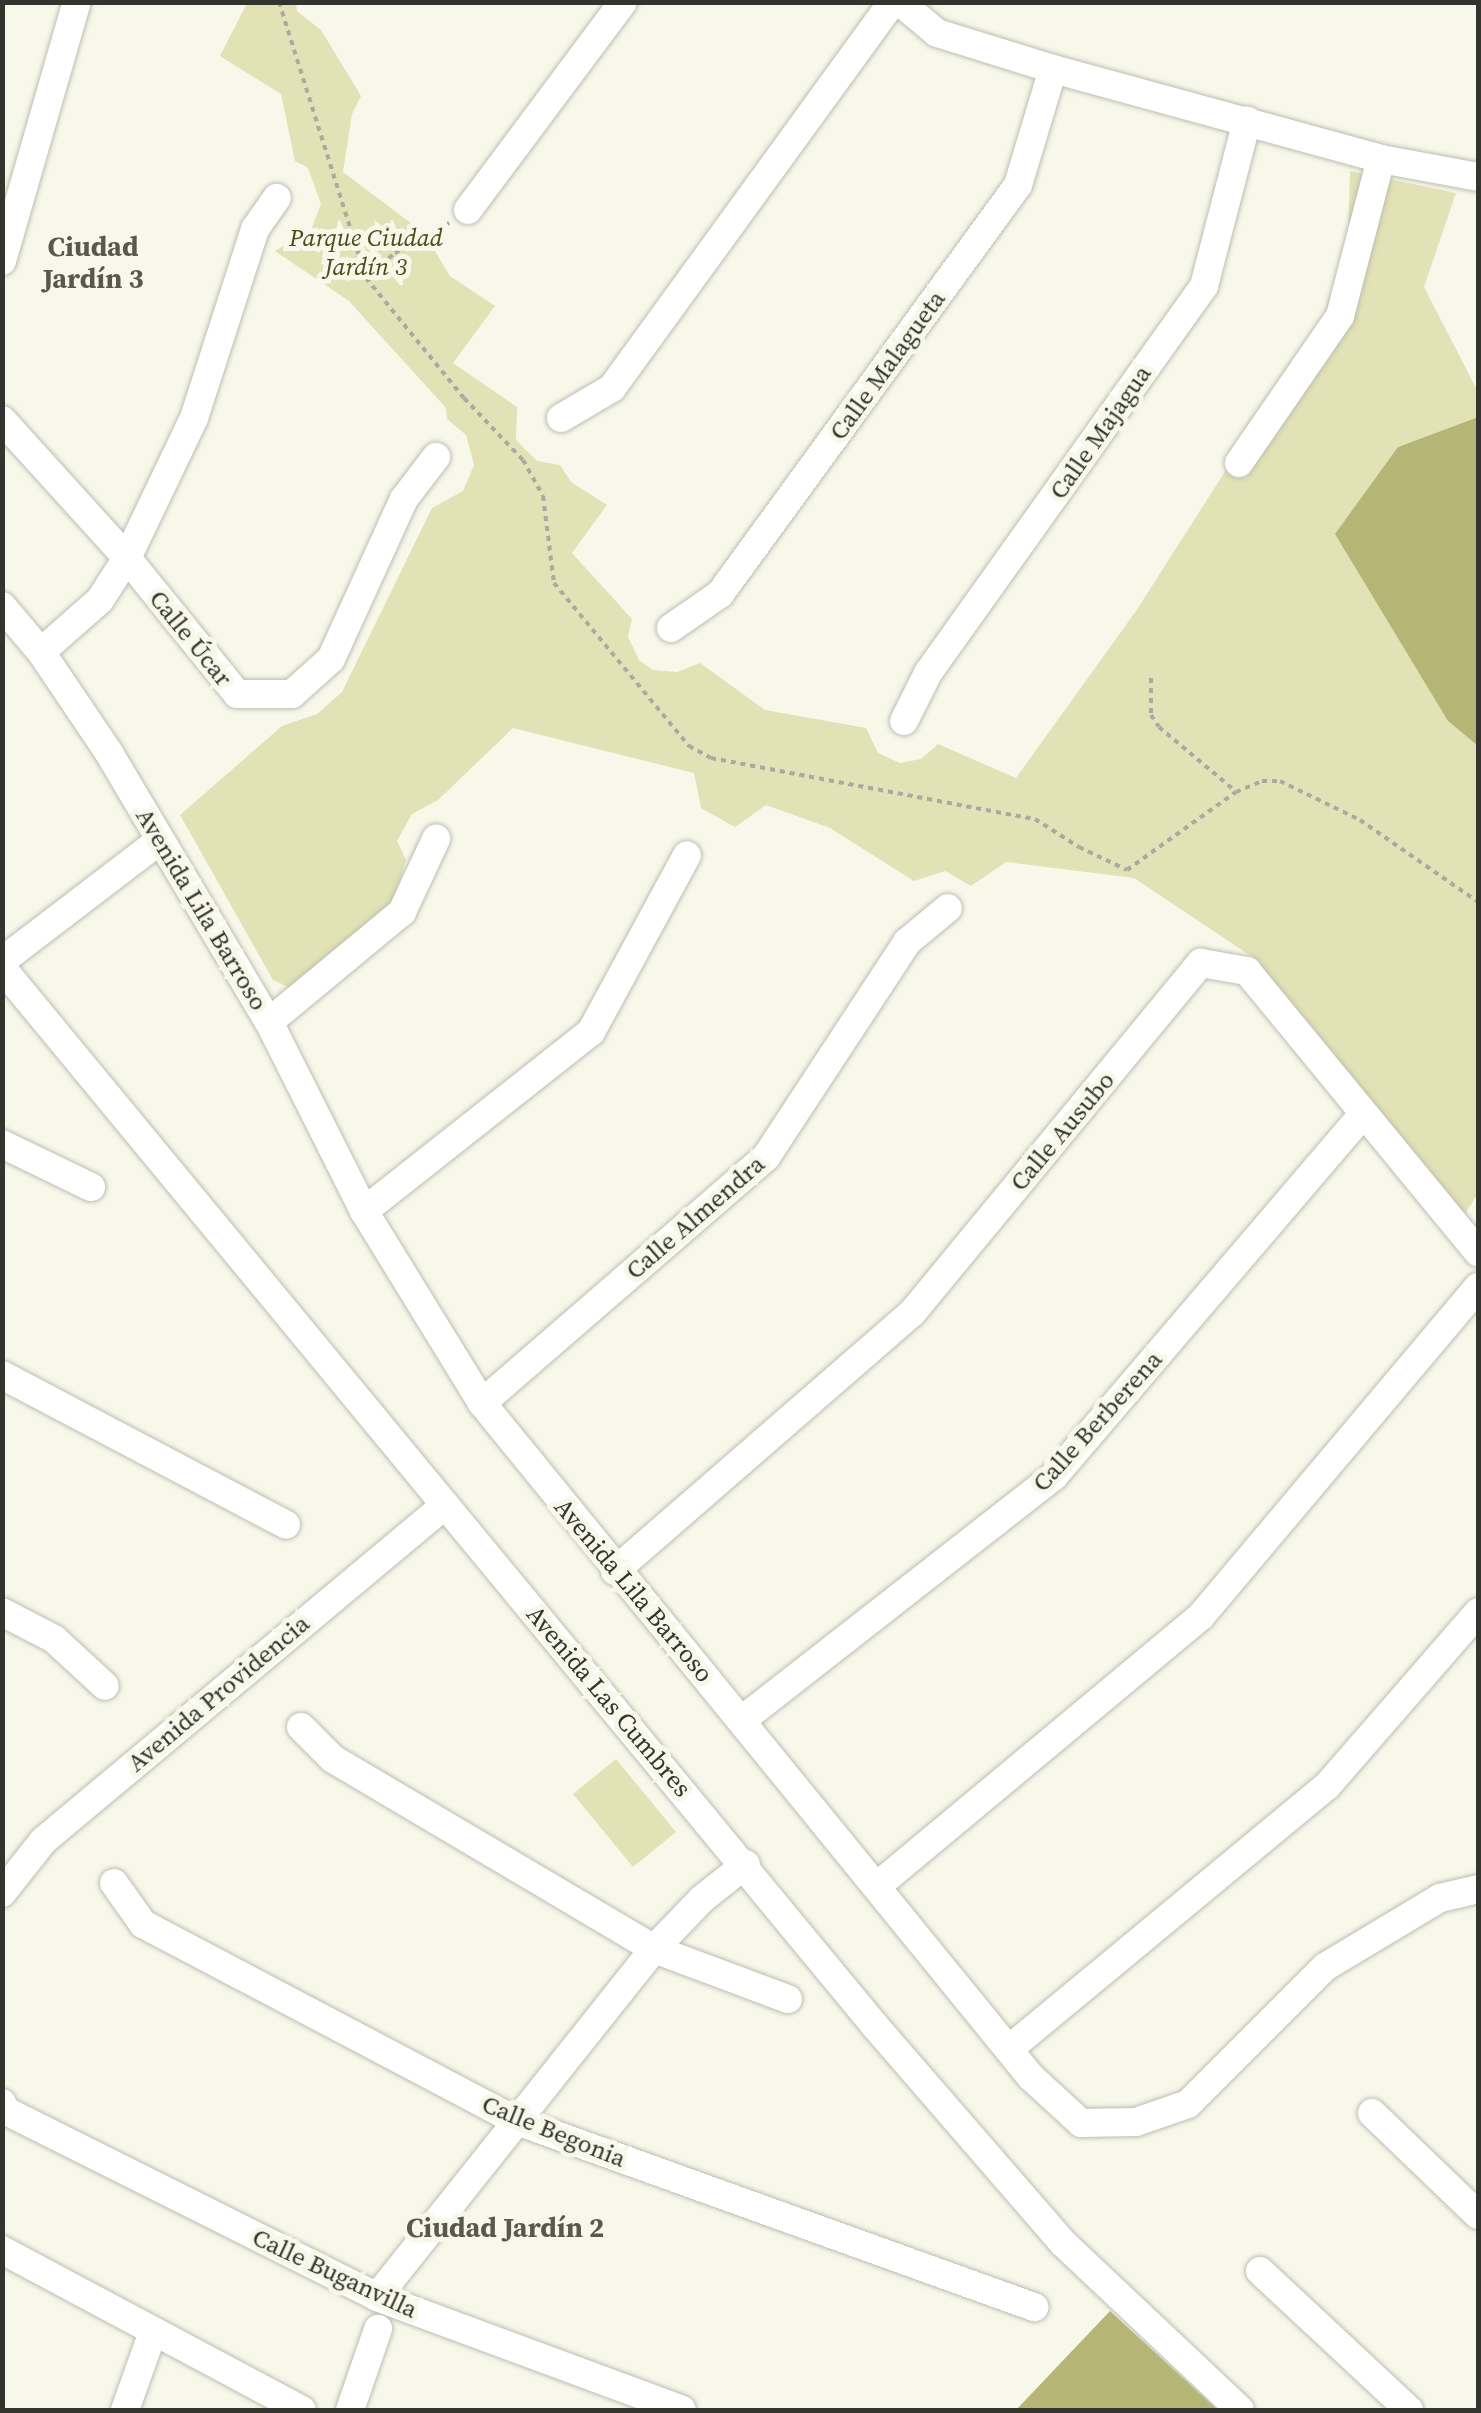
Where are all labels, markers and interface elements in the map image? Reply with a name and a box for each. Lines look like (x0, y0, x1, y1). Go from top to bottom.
park label: Parque Ciudad Jardín 3 (289, 223, 443, 282)
district label: Ciudad Jardín 3 (42, 229, 144, 295)
street label: Calle Malagueta (823, 284, 951, 446)
street label: Calle Majagua (1043, 359, 1157, 505)
street label: Calle Úcar (143, 584, 239, 692)
street label: Avenida Lila Barroso (130, 802, 274, 1016)
street label: Calle Ausubo (1004, 1065, 1120, 1197)
street label: Calle Almendra (620, 1149, 770, 1285)
street label: Calle Berberena (1026, 1344, 1168, 1498)
street label: Avenida Lila Barroso (548, 1492, 720, 1688)
street label: Avenida Las Cumbres (520, 1599, 698, 1803)
street label: Avenida Providencia (121, 1608, 315, 1778)
street label: Calle Begonia (478, 2089, 630, 2173)
district label: Ciudad Jardín 2 (406, 2210, 604, 2244)
street label: Calle Buganvilla (248, 2222, 422, 2324)

